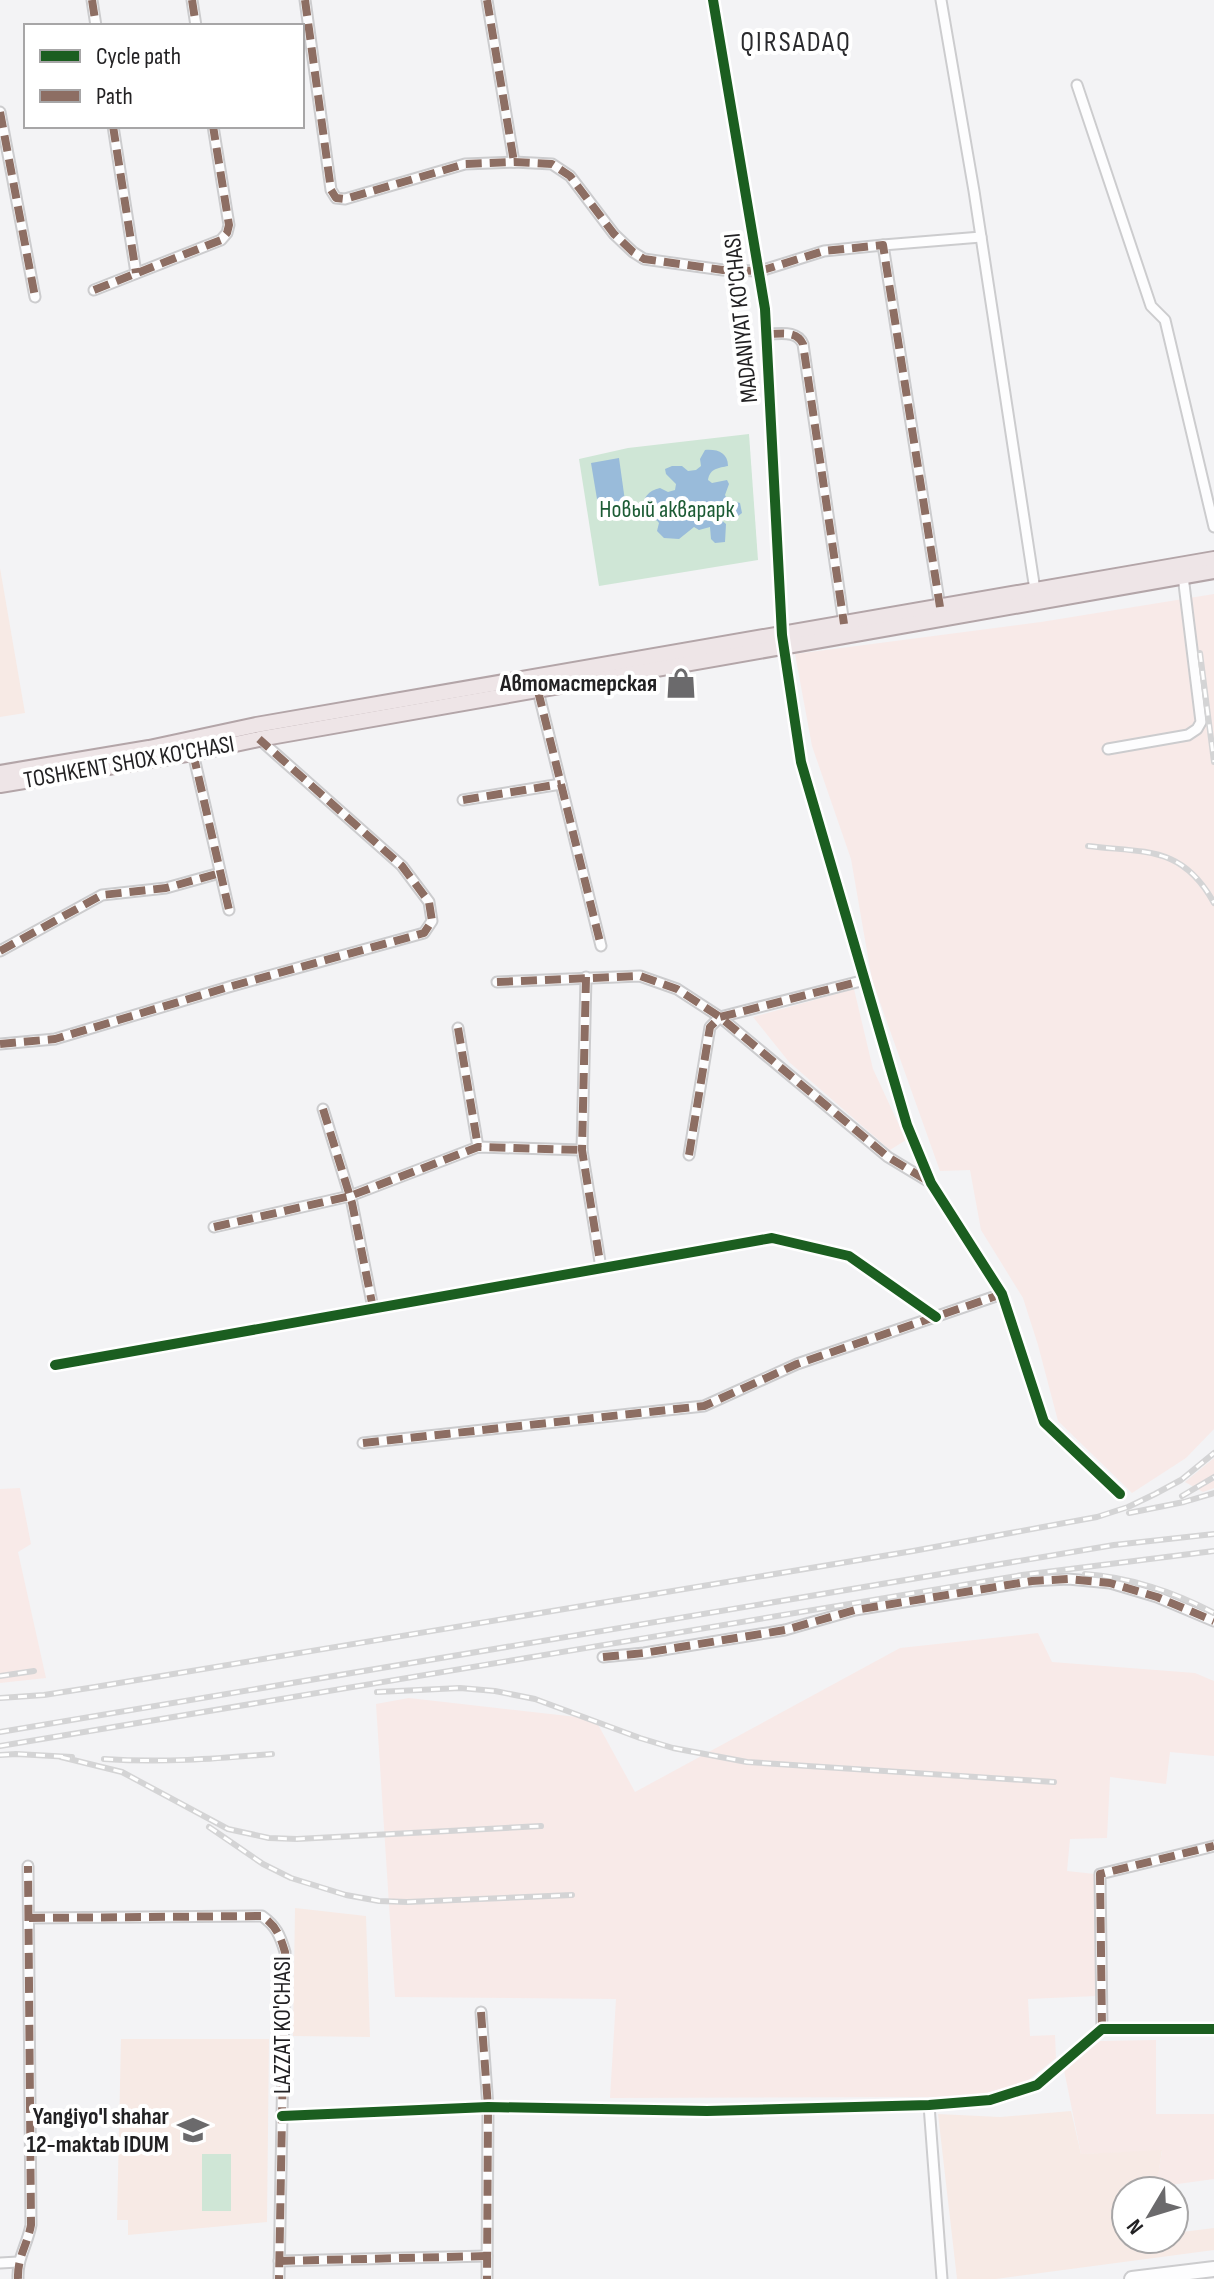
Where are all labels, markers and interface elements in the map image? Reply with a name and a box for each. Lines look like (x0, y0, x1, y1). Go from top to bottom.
legend (24, 24, 304, 128)
district label: QIRSADAQ (740, 26, 852, 59)
text: Cycle path (96, 42, 181, 71)
text: Path (96, 82, 133, 111)
street label: MADANIYAT KO'CHASI (718, 232, 764, 404)
park label: Новый акварарк (599, 495, 736, 524)
shop icon: Автомастерская (664, 666, 698, 700)
place label: Автомастерская (499, 669, 657, 698)
street label: TOSHKENT SHOX KO'CHASI (21, 729, 237, 795)
street label: LAZZAT KO'CHASI (268, 1956, 297, 2094)
place label: Yangiyo'l shahar 12-maktab IDUM (26, 2102, 170, 2159)
school or university icon: Yangiyo'l shahar 12-maktab IDUM (176, 2113, 210, 2147)
north arrow (1110, 2175, 1190, 2255)
text: N (1121, 2213, 1150, 2239)

